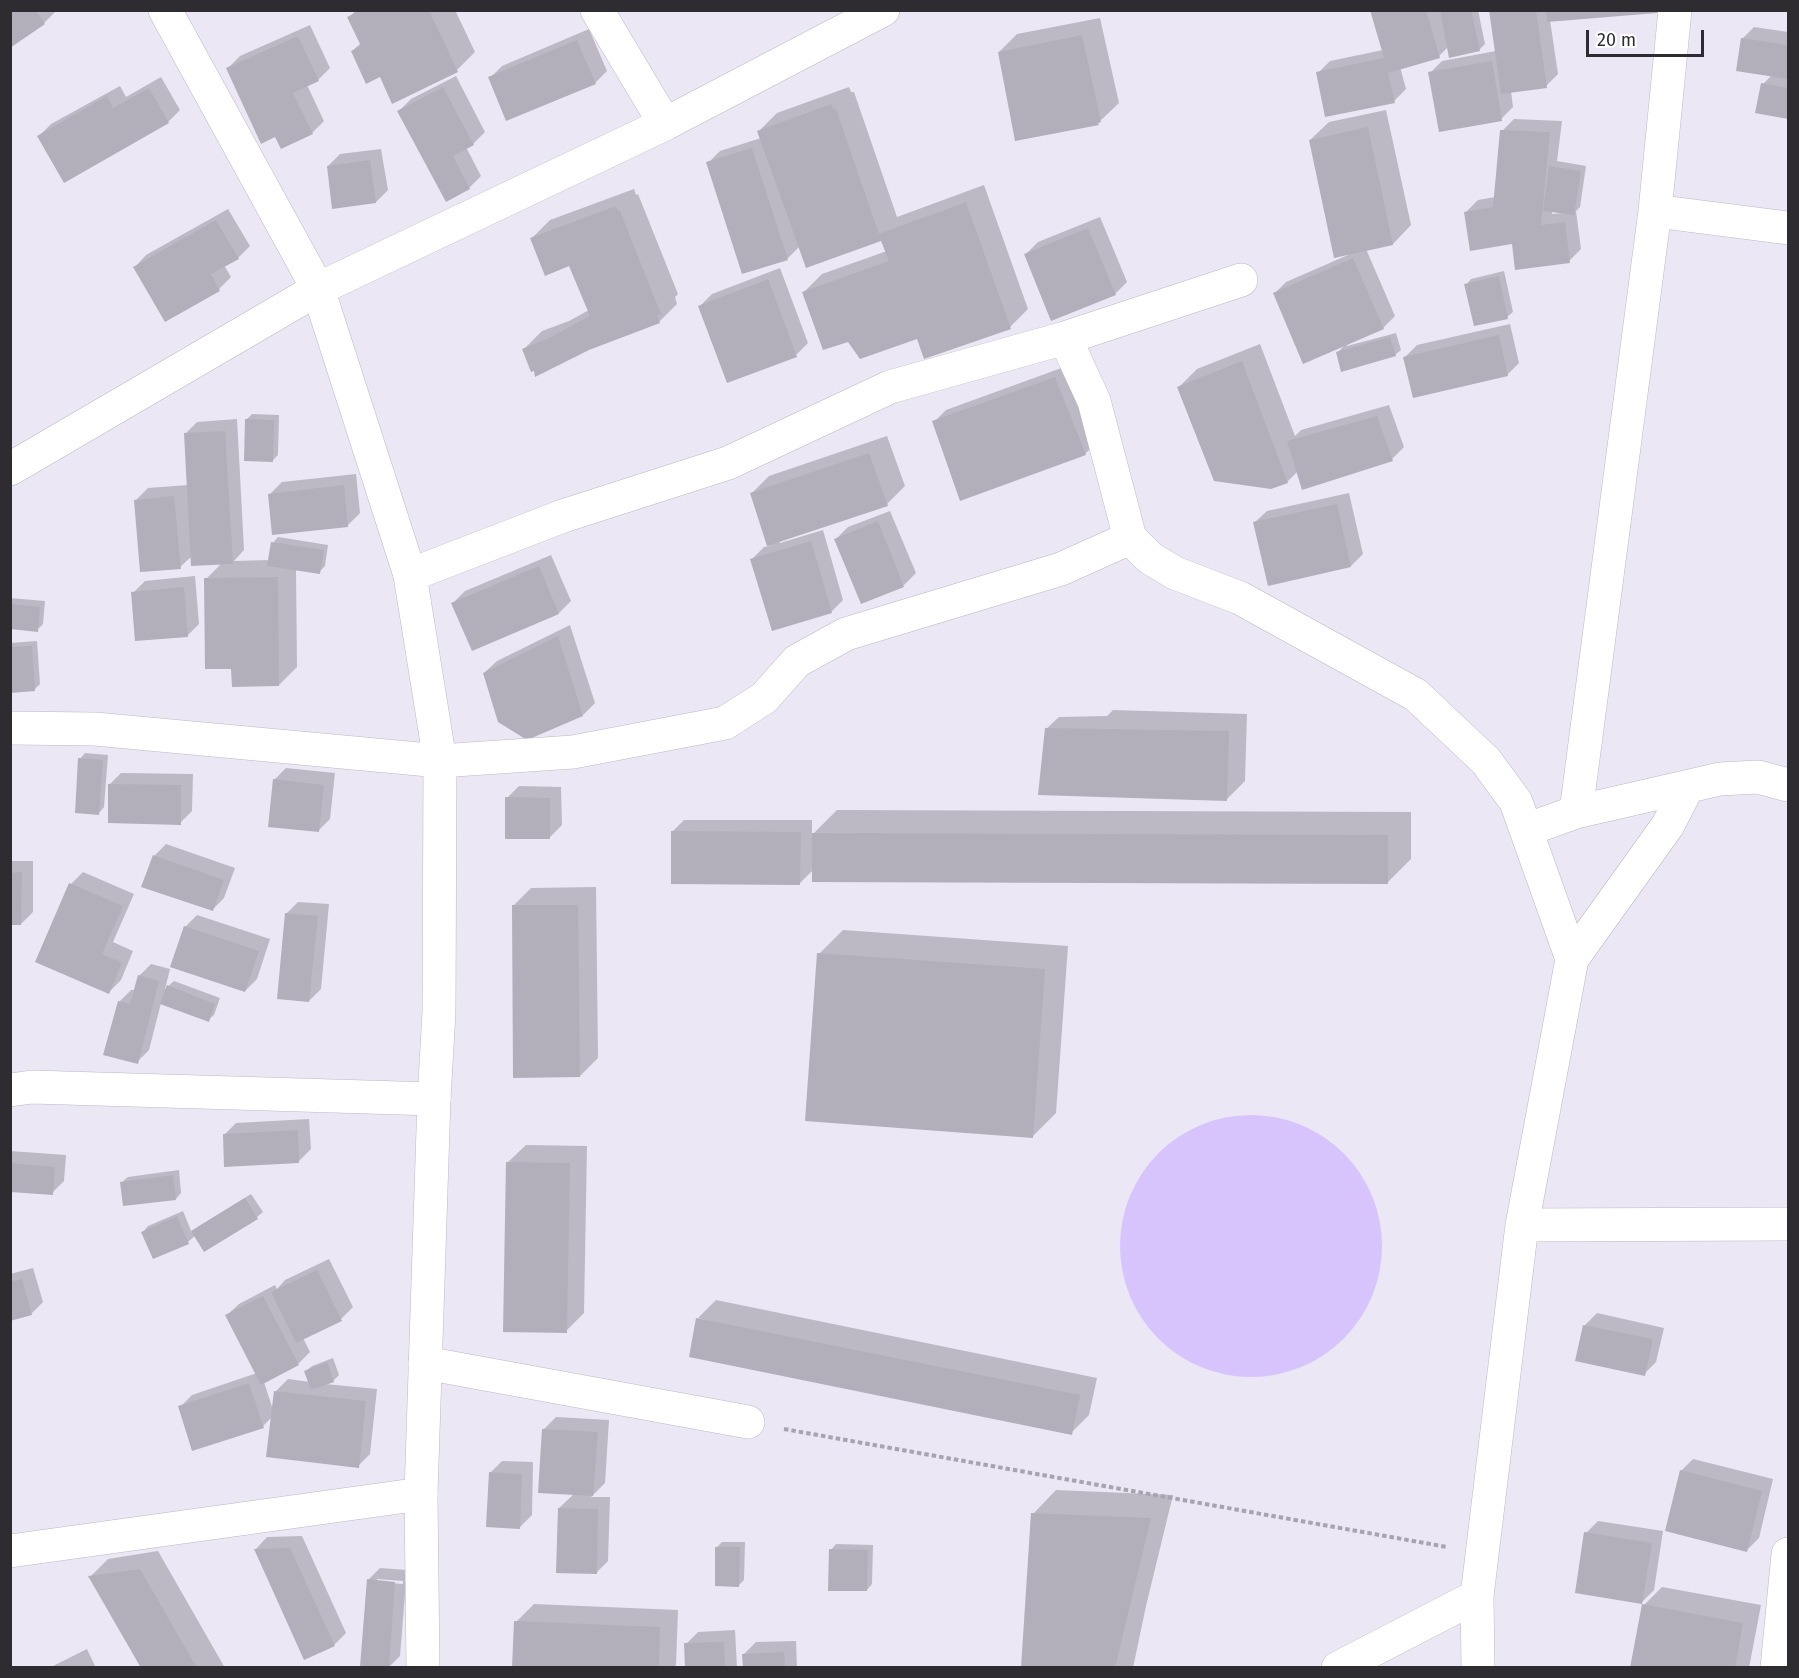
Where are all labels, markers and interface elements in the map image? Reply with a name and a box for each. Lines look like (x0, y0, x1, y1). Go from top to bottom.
scale bar (1589, 18, 1708, 56)
text: 20 m (1597, 29, 1636, 51)

